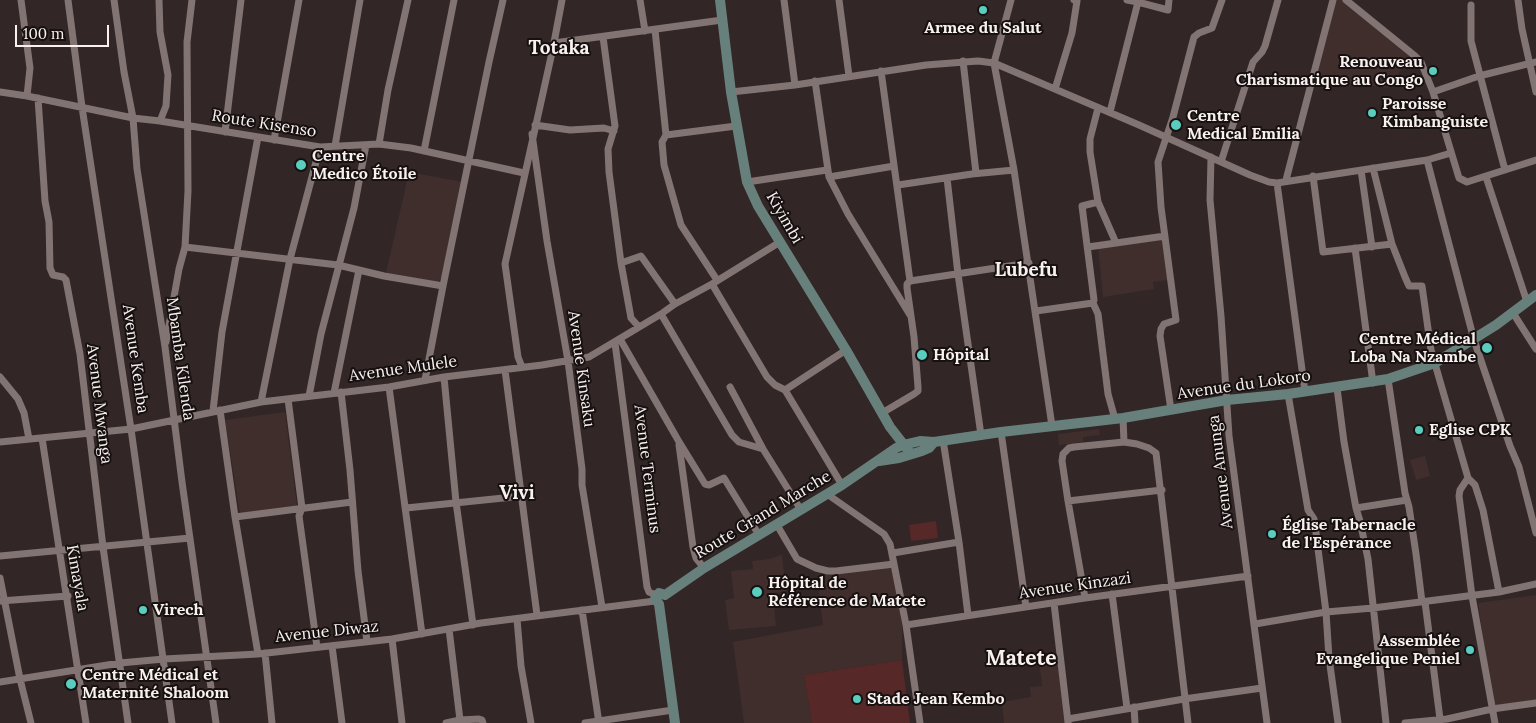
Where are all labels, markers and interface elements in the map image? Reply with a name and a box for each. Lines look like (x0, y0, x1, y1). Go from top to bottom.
marker: Armee du Salut (977, 4, 989, 16)
scale bar (18, 15, 111, 47)
place label: Armee du Salut (924, 18, 1042, 38)
text: 100 m (23, 24, 64, 43)
district label: Totaka (528, 38, 590, 60)
place label: Renouveau Charismatique au Congo (1236, 52, 1423, 90)
marker: Renouveau Charismatique au Congo (1427, 65, 1439, 77)
place label: Paroisse Kimbanguiste (1382, 94, 1488, 132)
street label: Route Kisenso (210, 106, 318, 142)
place label: Centre Medical Emilia (1187, 106, 1300, 144)
marker: Paroisse Kimbanguiste (1366, 107, 1378, 119)
marker: Centre Medical Emilia (1169, 118, 1183, 132)
place label: Centre Medico Étoile (312, 146, 416, 184)
marker: Centre Medico Étoile (294, 158, 308, 172)
street label: Kiyimbi (762, 189, 806, 247)
district label: Lubefu (995, 260, 1057, 282)
street label: Mbamba Kilenda (162, 296, 198, 422)
street label: Avenue Kemba (118, 303, 152, 415)
street label: Avenue Kinsaku (563, 310, 599, 428)
place label: Centre Médical Loba Na Nzambe (1350, 329, 1476, 367)
marker: Centre Médical Loba Na Nzambe (1480, 341, 1494, 355)
street label: Avenue Mwanga (82, 343, 116, 465)
place label: Hôpital (933, 345, 989, 365)
marker: Hôpital (915, 348, 929, 362)
street label: Avenue Mulele (348, 352, 458, 386)
street label: Avenue du Lokoro (1176, 366, 1312, 404)
street label: Avenue Terminus (630, 404, 664, 534)
street label: Avenue Anunga (1204, 414, 1238, 530)
place label: Eglise CPK (1429, 420, 1511, 440)
marker: Eglise CPK (1413, 424, 1425, 436)
street label: Route Grand Marche (692, 467, 834, 563)
district label: Vivi (499, 483, 535, 505)
place label: Église Tabernacle de l'Espérance (1282, 515, 1416, 553)
marker: Église Tabernacle de l'Espérance (1266, 528, 1278, 540)
street label: Kimayala (62, 543, 92, 613)
street label: Avenue Kinzazi (1018, 569, 1132, 603)
place label: Hôpital de Référence de Matete (768, 573, 926, 611)
marker: Hôpital de Référence de Matete (750, 585, 764, 599)
place label: Virech (153, 600, 204, 620)
marker: Virech (137, 604, 149, 616)
street label: Avenue Diwaz (274, 617, 380, 647)
place label: Assemblée Evangelique Peniel (1316, 631, 1460, 669)
marker: Assemblée Evangelique Peniel (1464, 644, 1476, 656)
district label: Matete (985, 646, 1057, 672)
place label: Centre Médical et Maternité Shaloom (82, 665, 229, 703)
marker: Centre Médical et Maternité Shaloom (64, 677, 78, 691)
place label: Stade Jean Kembo (867, 689, 1004, 709)
marker: Stade Jean Kembo (851, 693, 863, 705)

